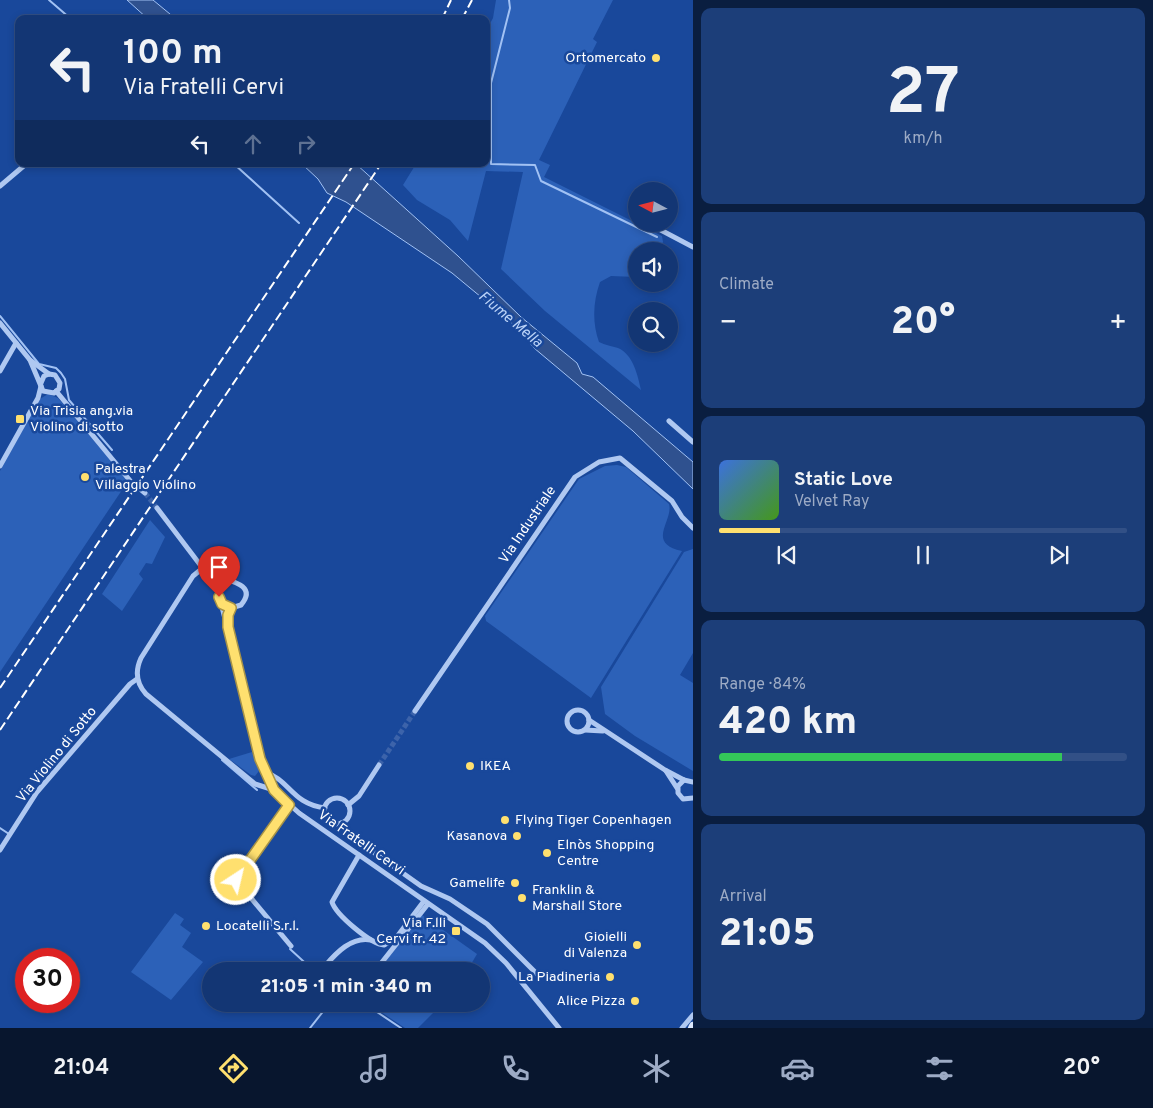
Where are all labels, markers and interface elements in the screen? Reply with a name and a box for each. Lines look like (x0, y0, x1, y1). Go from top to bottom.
text: 100 m (123, 32, 223, 76)
icon: left (40, 35, 105, 100)
place label: Ortomercato (565, 50, 646, 67)
marker: Ortomercato (650, 52, 662, 64)
text: 27 (886, 55, 960, 137)
text: Via Fratelli Cervi (123, 75, 284, 102)
text: km/h (904, 129, 942, 149)
icon: left (186, 130, 214, 158)
icon: ahead (239, 130, 267, 158)
icon: right (292, 130, 320, 158)
north arrow (628, 182, 678, 232)
map controls (628, 182, 678, 352)
button: sound (628, 242, 678, 292)
text: Climate (719, 275, 774, 295)
water label: Fiume Mella (474, 288, 546, 353)
text: 20° (891, 299, 955, 348)
button: search (628, 302, 678, 352)
text: − (719, 306, 737, 342)
text: + (1109, 306, 1127, 342)
place label: Via Trisia ang.via Violino di sotto (30, 403, 133, 436)
marker: Via Trisia ang.via Violino di sotto (14, 413, 26, 425)
place label: Palestra Villaggio Violino (95, 461, 196, 494)
text: Static Love (794, 468, 893, 492)
marker: Palestra Villaggio Violino (79, 471, 91, 483)
street label: Via Industriale (496, 483, 560, 567)
text: Velvet Ray (794, 492, 869, 512)
icon: previous (773, 541, 801, 569)
icon: pause (909, 541, 937, 569)
icon: next (1045, 541, 1073, 569)
pin (198, 546, 240, 597)
icon: arrive (205, 553, 233, 581)
text: Range · 84% (719, 675, 806, 695)
text: 420 km (719, 699, 857, 748)
street label: Via Violino di Sotto (13, 704, 101, 806)
place label: IKEA (480, 758, 511, 775)
marker: IKEA (464, 760, 476, 772)
street label: Via Fratelli Cervi (314, 807, 408, 879)
place label: Flying Tiger Copenhagen (515, 812, 672, 829)
marker: Flying Tiger Copenhagen (499, 814, 511, 826)
place label: Kasanova (447, 828, 507, 845)
marker: Kasanova (511, 830, 523, 842)
place label: Elnòs Shopping Centre (557, 837, 654, 870)
marker: Elnòs Shopping Centre (541, 847, 553, 859)
position arrow (209, 853, 261, 905)
place label: Gamelife (449, 875, 505, 892)
marker: Gamelife (509, 877, 521, 889)
place label: Franklin & Marshall Store (532, 882, 622, 915)
text: Arrival (719, 887, 767, 907)
marker: Franklin & Marshall Store (516, 892, 528, 904)
text: 21:05 (719, 911, 816, 960)
place label: Via F.lli Cervi fr. 42 (376, 915, 446, 948)
place label: Locatelli S.r.l. (216, 918, 299, 935)
marker: Locatelli S.r.l. (200, 920, 212, 932)
marker: Via F.lli Cervi fr. 42 (450, 925, 462, 937)
place label: Gioielli di Valenza (564, 929, 627, 962)
marker: Gioielli di Valenza (631, 939, 643, 951)
speed limit sign: 30 (15, 948, 80, 1013)
place label: La Piadineria (518, 969, 600, 986)
marker: La Piadineria (604, 971, 616, 983)
text: 21:05 · 1 min · 340 m (260, 975, 432, 999)
place label: Alice Pizza (556, 993, 625, 1010)
marker: Alice Pizza (629, 995, 641, 1007)
icon: directions (216, 1051, 251, 1086)
icon: music (357, 1051, 392, 1086)
icon: phone (498, 1051, 533, 1086)
icon: climate (639, 1051, 674, 1086)
icon: car (780, 1051, 815, 1086)
icon: filters (922, 1051, 957, 1086)
text: 21:04 (53, 1055, 109, 1082)
text: 20° (1063, 1055, 1100, 1082)

